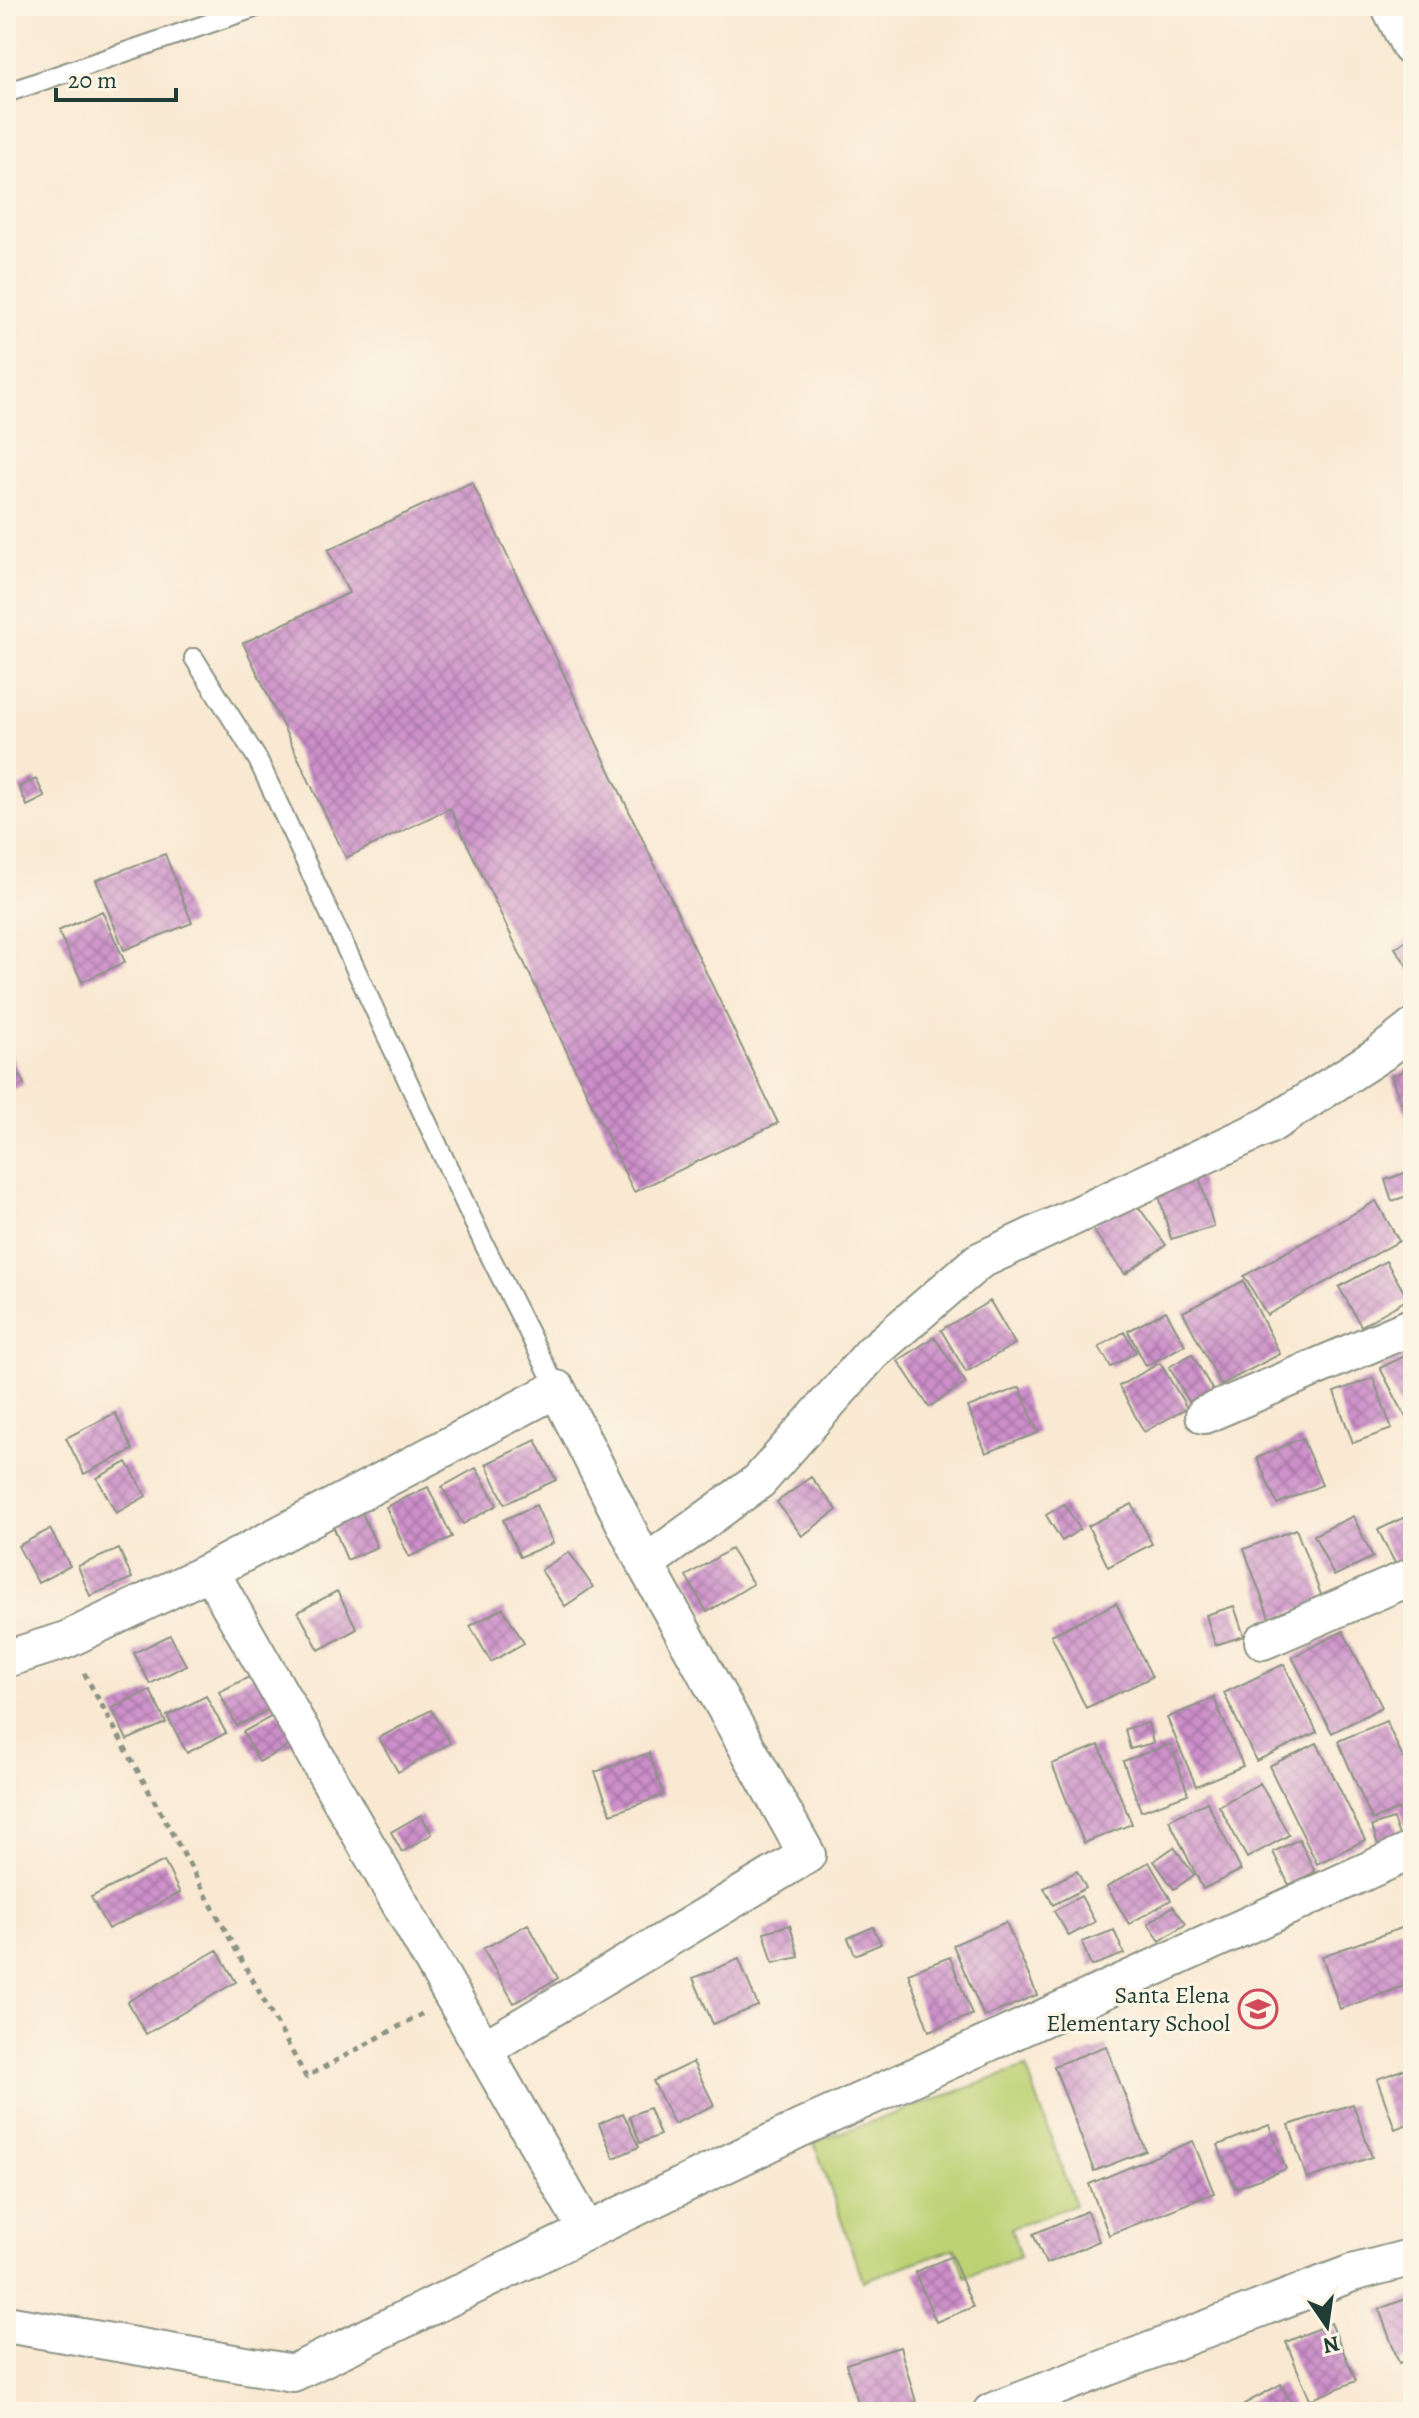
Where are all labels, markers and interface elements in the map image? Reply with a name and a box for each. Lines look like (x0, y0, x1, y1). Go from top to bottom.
scale bar (56, 52, 176, 102)
text: 20 m (68, 64, 117, 96)
place label: Santa Elena Elementary School (1046, 1979, 1231, 2039)
school or university icon: Santa Elena Elementary School (1237, 1988, 1279, 2030)
north arrow (1287, 2286, 1367, 2366)
text: N (1320, 2328, 1342, 2361)

